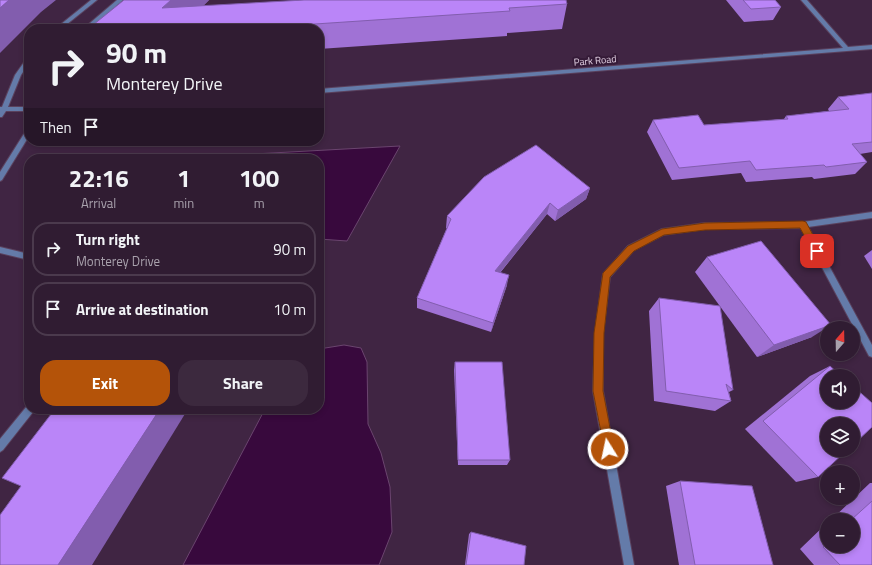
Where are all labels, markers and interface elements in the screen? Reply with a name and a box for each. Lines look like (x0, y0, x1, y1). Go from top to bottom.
text: 90 m (106, 31, 167, 74)
icon: right (40, 40, 92, 92)
street label: Park Road (573, 51, 617, 70)
text: Monterey Drive (106, 70, 223, 97)
text: Then (40, 116, 72, 139)
icon: arrive (80, 116, 102, 138)
text: 22:16 (69, 160, 129, 196)
text: 1 (177, 160, 191, 196)
text: 100 (239, 160, 279, 196)
text: Arrival (81, 193, 116, 213)
text: min (173, 193, 194, 213)
text: m (254, 193, 265, 213)
text: Turn right (76, 228, 140, 251)
pin (800, 234, 834, 268)
icon: right (42, 238, 64, 260)
text: 90 m (273, 238, 306, 261)
icon: arrive (806, 240, 828, 262)
text: Monterey Drive (76, 251, 160, 271)
icon: arrive (42, 298, 64, 320)
text: Arrive at destination (76, 298, 209, 321)
text: 10 m (273, 298, 306, 321)
north arrow (820, 321, 860, 361)
map controls (820, 321, 860, 553)
button: Exit (40, 360, 170, 406)
button: Share (178, 360, 308, 406)
button: sound (820, 369, 860, 409)
button: layers (820, 417, 860, 457)
position arrow (587, 428, 629, 470)
button: + (820, 465, 860, 505)
button: − (820, 513, 860, 553)

